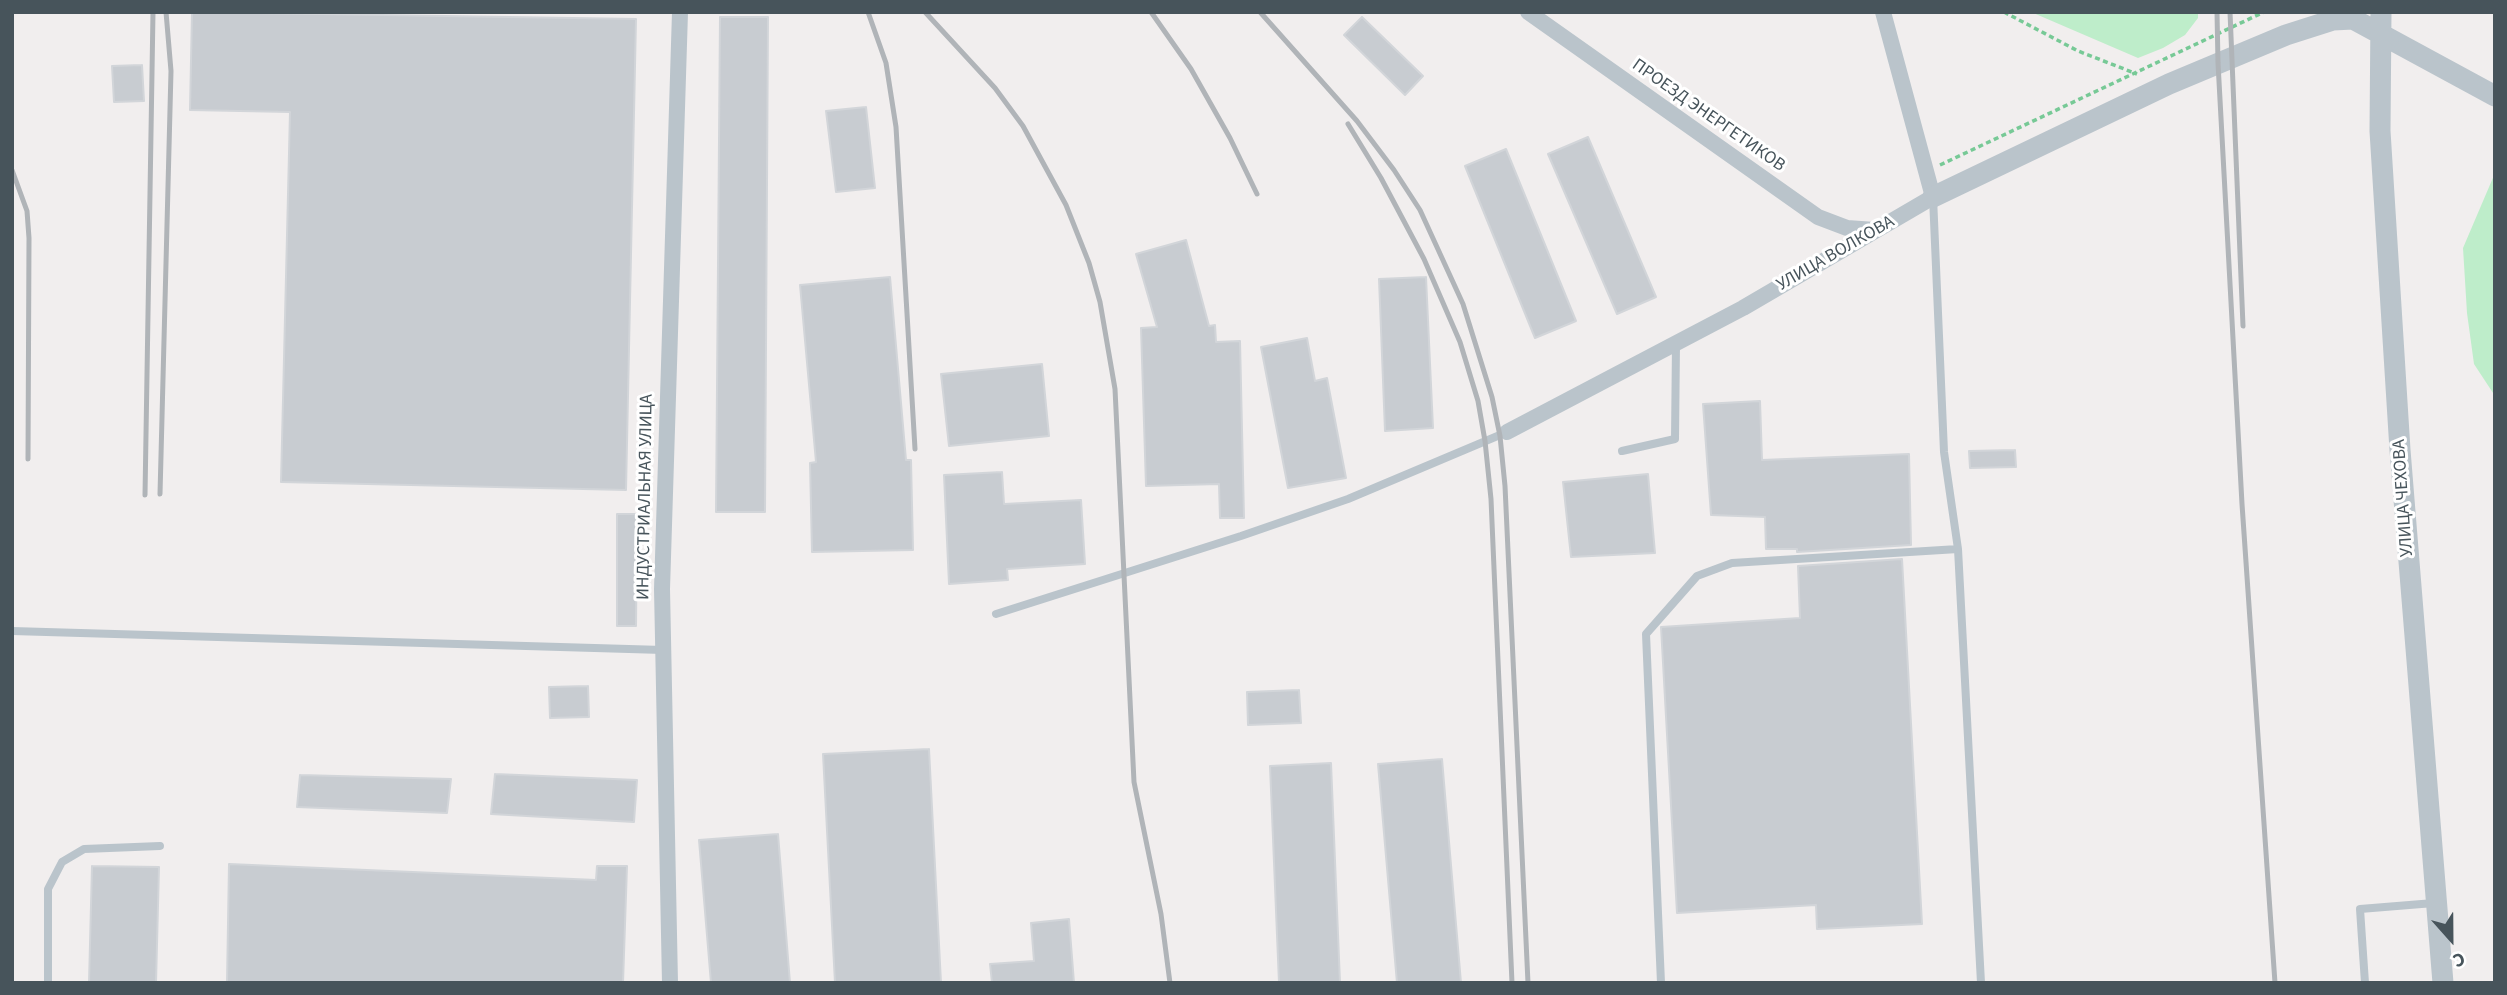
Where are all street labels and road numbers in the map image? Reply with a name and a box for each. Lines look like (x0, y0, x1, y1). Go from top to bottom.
street label: ПРОЕЗД ЭНЕРГЕТИКОВ (1627, 55, 1789, 177)
street label: УЛИЦА ВОЛКОВА (1773, 212, 1899, 296)
street label: ИНДУСТРИАЛЬНАЯ УЛИЦА (633, 394, 659, 600)
street label: УЛИЦА ЧЕХОВА (2389, 439, 2419, 557)

